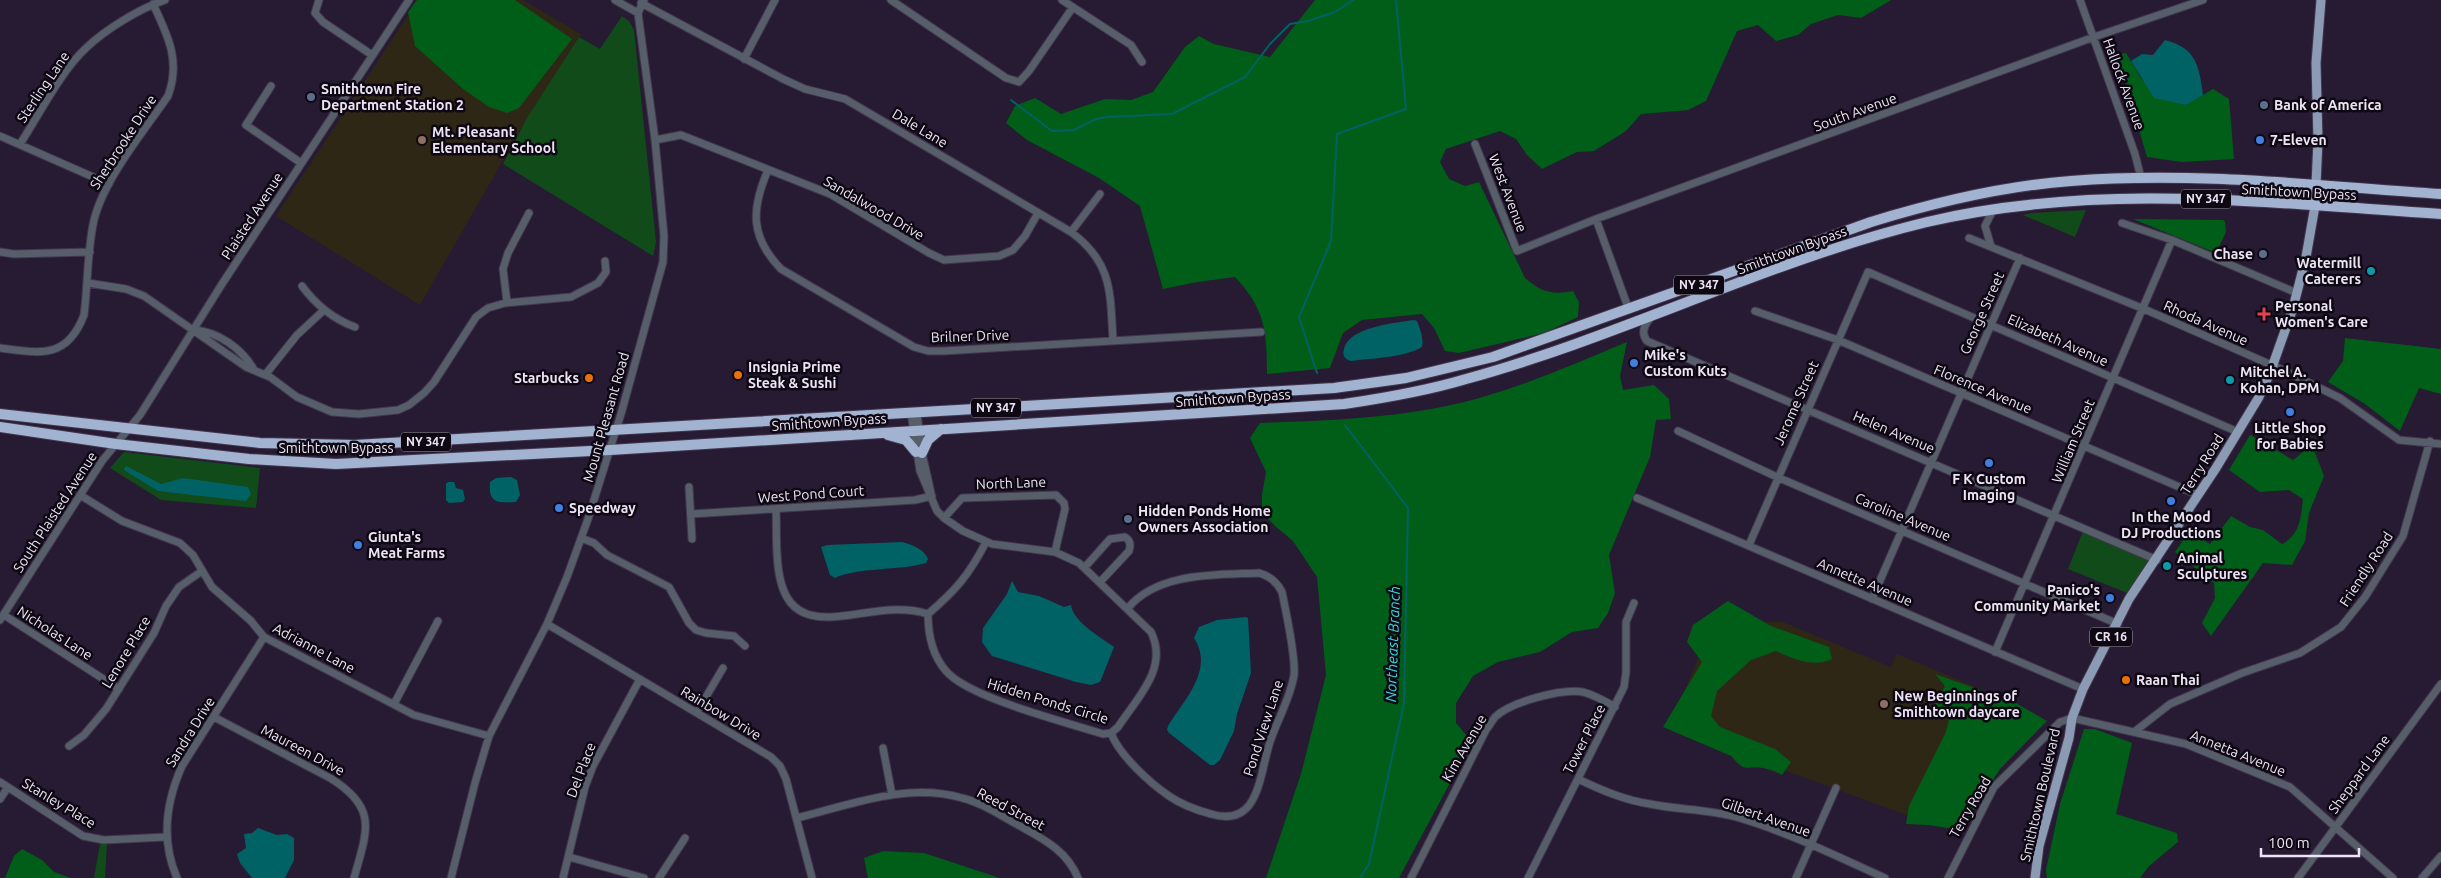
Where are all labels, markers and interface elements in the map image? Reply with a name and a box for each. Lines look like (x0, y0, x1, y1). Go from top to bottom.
street label: Hallock Avenue (2100, 36, 2148, 132)
street label: Sterling Lane (13, 48, 73, 126)
place label: Smithtown Fire Department Station 2 (321, 81, 464, 113)
street label: South Avenue (1811, 90, 1899, 134)
marker: Smithtown Fire Department Station 2 (305, 91, 317, 103)
street label: Sherbrooke Drive (87, 92, 159, 192)
place label: Bank of America (2274, 97, 2382, 113)
marker: Bank of America (2258, 99, 2270, 111)
street label: Dale Lane (889, 105, 951, 151)
place label: Mt. Pleasant Elementary School (432, 124, 555, 156)
place label: 7-Eleven (2270, 132, 2327, 148)
marker: Mt. Pleasant Elementary School (416, 134, 428, 146)
marker: 7-Eleven (2254, 134, 2266, 146)
street label: West Avenue (1486, 152, 1530, 234)
street label: Plaisted Avenue (218, 169, 286, 263)
street label: Sandalwood Drive (821, 173, 927, 243)
street label: Smithtown Bypass (2241, 181, 2357, 203)
road number: NY 347 (2181, 190, 2231, 208)
street label: Smithtown Bypass (1735, 223, 1849, 277)
place label: Chase (2214, 246, 2253, 262)
marker: Chase (2257, 248, 2269, 260)
place label: Watermill Caterers (2296, 255, 2361, 287)
marker: Watermill Caterers (2365, 265, 2377, 277)
street label: George Street (1957, 269, 2008, 357)
road number: NY 347 (1674, 276, 1724, 294)
street label: Rhoda Avenue (2161, 297, 2251, 349)
place label: Personal Women's Care (2275, 298, 2368, 330)
marker: Personal Women's Care (2257, 307, 2271, 321)
street label: Elizabeth Avenue (2005, 311, 2111, 369)
street label: Brilner Drive (930, 327, 1010, 345)
place label: Mike's Custom Kuts (1644, 347, 1727, 379)
street label: Mount Pleasant Road (580, 350, 632, 484)
marker: Mike's Custom Kuts (1628, 357, 1640, 369)
street label: Jerome Street (1770, 358, 1822, 447)
place label: Insignia Prime Steak & Sushi (748, 359, 841, 391)
street label: Florence Avenue (1932, 361, 2034, 417)
place label: Mitchel A. Kohan, DPM (2240, 364, 2320, 396)
marker: Insignia Prime Steak & Sushi (732, 369, 744, 381)
place label: Starbucks (514, 370, 579, 386)
marker: Starbucks (583, 372, 595, 384)
marker: Mitchel A. Kohan, DPM (2224, 374, 2236, 386)
street label: Smithtown Bypass (1175, 386, 1291, 410)
street label: William Street (2048, 396, 2098, 485)
road number: NY 347 (971, 398, 1021, 418)
marker: Little Shop for Babies (2284, 406, 2296, 418)
street label: Helen Avenue (1851, 408, 1937, 456)
street label: Smithtown Bypass (771, 410, 887, 434)
place label: Little Shop for Babies (2254, 420, 2326, 452)
street label: Terry Road (2177, 431, 2227, 497)
road number: NY 347 (401, 432, 451, 452)
street label: Smithtown Bypass (278, 440, 394, 456)
street label: South Plaisted Avenue (10, 449, 100, 575)
marker: F K Custom Imaging (1983, 457, 1995, 469)
place label: F K Custom Imaging (1952, 471, 2026, 503)
street label: North Lane (976, 474, 1046, 492)
street label: West Pond Court (757, 482, 865, 506)
street label: Caroline Avenue (1853, 490, 1953, 544)
marker: In the Mood DJ Productions (2165, 495, 2177, 507)
place label: Speedway (569, 500, 636, 516)
marker: Speedway (553, 502, 565, 514)
place label: Hidden Ponds Home Owners Association (1138, 503, 1271, 535)
place label: In the Mood DJ Productions (2121, 509, 2221, 541)
marker: Hidden Ponds Home Owners Association (1122, 513, 1134, 525)
place label: Giunta's Meat Farms (368, 529, 445, 561)
street label: Friendly Road (2336, 529, 2396, 609)
marker: Giunta's Meat Farms (352, 539, 364, 551)
place label: Animal Sculptures (2177, 550, 2248, 582)
street label: Annette Avenue (1815, 555, 1915, 609)
marker: Animal Sculptures (2161, 560, 2173, 572)
place label: Panico's Community Market (1974, 582, 2100, 614)
water label: Northeast Branch (1382, 586, 1403, 702)
marker: Panico's Community Market (2104, 592, 2116, 604)
street label: Nicholas Lane (14, 603, 96, 663)
street label: Lenore Place (98, 613, 154, 691)
street label: Adrianne Lane (270, 620, 358, 676)
road number: CR 16 (2090, 628, 2132, 646)
place label: Raan Thai (2136, 672, 2200, 688)
marker: Raan Thai (2120, 674, 2132, 686)
street label: Hidden Ponds Circle (986, 675, 1110, 727)
street label: Pond View Lane (1240, 678, 1286, 778)
street label: Rainbow Drive (678, 683, 764, 743)
place label: New Beginnings of Smithtown daycare (1894, 688, 2020, 720)
street label: Sandra Drive (162, 694, 218, 770)
marker: New Beginnings of Smithtown daycare (1878, 698, 1890, 710)
street label: Tower Place (1560, 702, 1608, 776)
street label: Kim Avenue (1438, 712, 1490, 784)
street label: Maureen Drive (258, 721, 348, 779)
street label: Smithtown Boulevard (2017, 727, 2063, 863)
street label: Annetta Avenue (2188, 727, 2288, 779)
street label: Sheppard Lane (2325, 732, 2393, 816)
street label: Del Place (563, 740, 599, 800)
street label: Terry Road (1946, 774, 1994, 840)
street label: Stanley Place (19, 775, 99, 831)
street label: Reed Street (974, 784, 1048, 834)
street label: Gilbert Avenue (1719, 794, 1813, 840)
scale bar (2261, 826, 2358, 858)
text: 100 m (2268, 834, 2310, 851)

